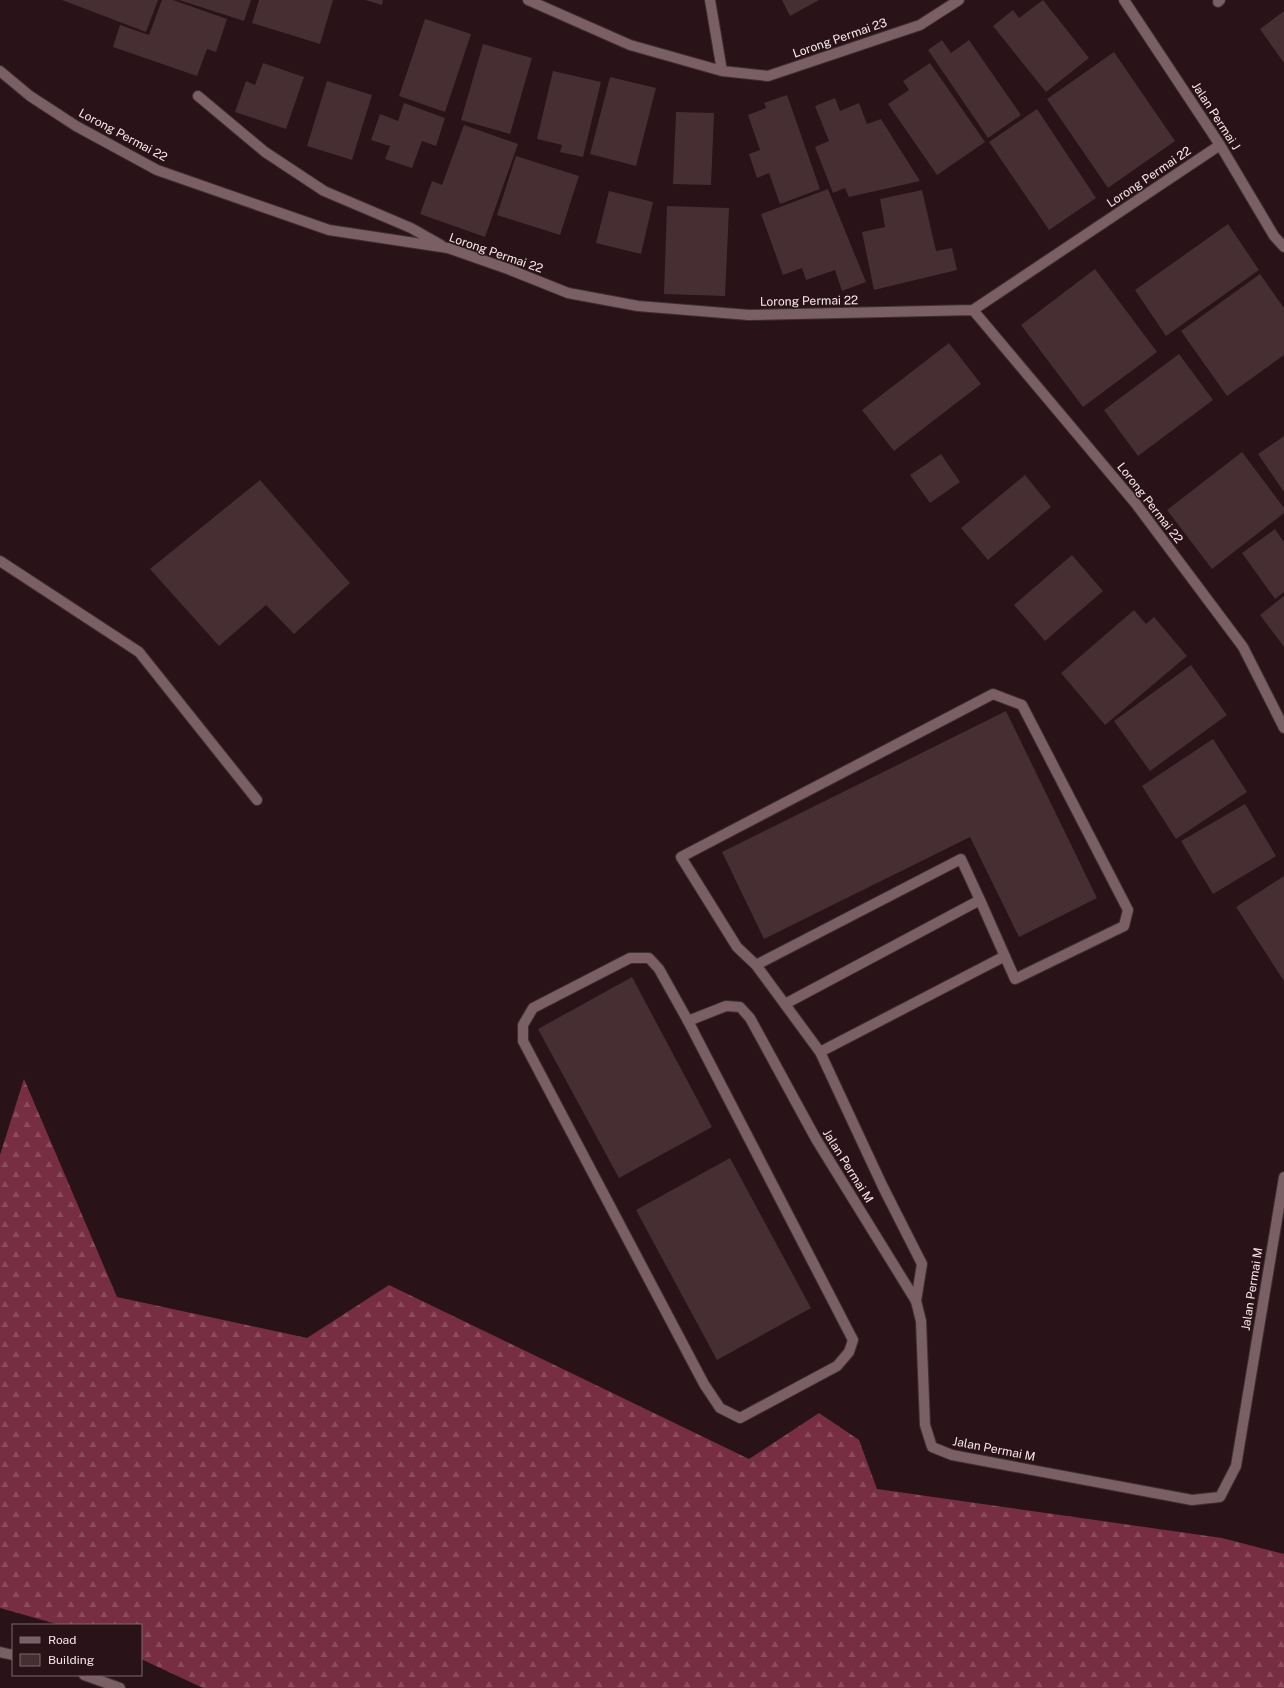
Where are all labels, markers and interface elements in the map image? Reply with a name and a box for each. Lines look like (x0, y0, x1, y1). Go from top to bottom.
street label: Lorong Permai 23 (791, 15, 889, 61)
street label: Jalan Permai J (1189, 80, 1243, 152)
street label: Lorong Permai 22 (76, 106, 170, 164)
street label: Lorong Permai 22 (1104, 144, 1194, 210)
street label: Lorong Permai 22 (447, 230, 545, 276)
street label: Lorong Permai 22 (760, 293, 858, 309)
street label: Lorong Permai 22 (1114, 460, 1186, 546)
street label: Jalan Permai M (820, 1127, 876, 1205)
street label: Jalan Permai M (1239, 1246, 1265, 1332)
street label: Jalan Permai M (951, 1434, 1037, 1464)
legend (12, 1624, 142, 1676)
text: Road (48, 1633, 76, 1647)
text: Building (48, 1653, 94, 1667)

